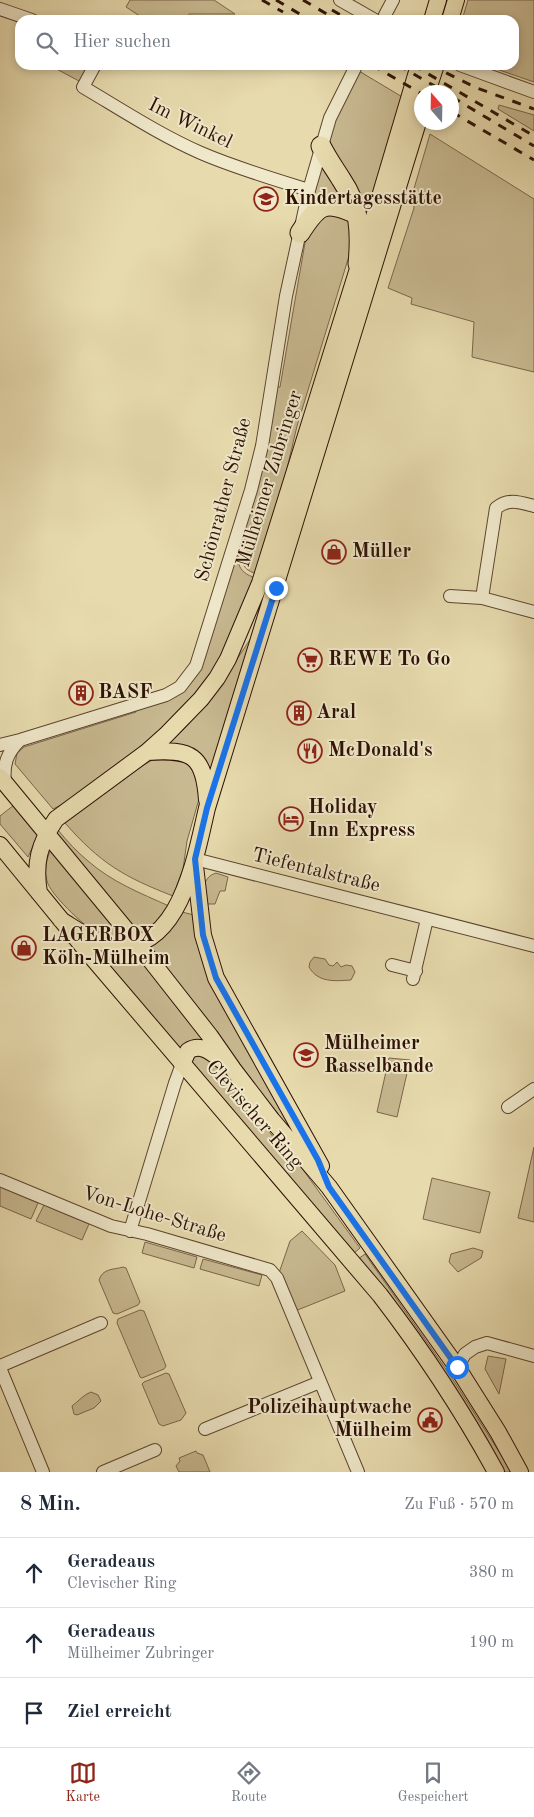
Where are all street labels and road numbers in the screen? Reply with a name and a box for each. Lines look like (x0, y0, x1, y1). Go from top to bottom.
street label: Im Winkel (145, 95, 235, 153)
street label: Mülheimer Zubringer (234, 388, 306, 570)
street label: Schönrather Straße (192, 416, 256, 584)
street label: Tiefentalstraße (250, 845, 382, 897)
street label: Clevischer Ring (202, 1057, 306, 1173)
street label: Von-Lohe-Straße (80, 1184, 228, 1246)

